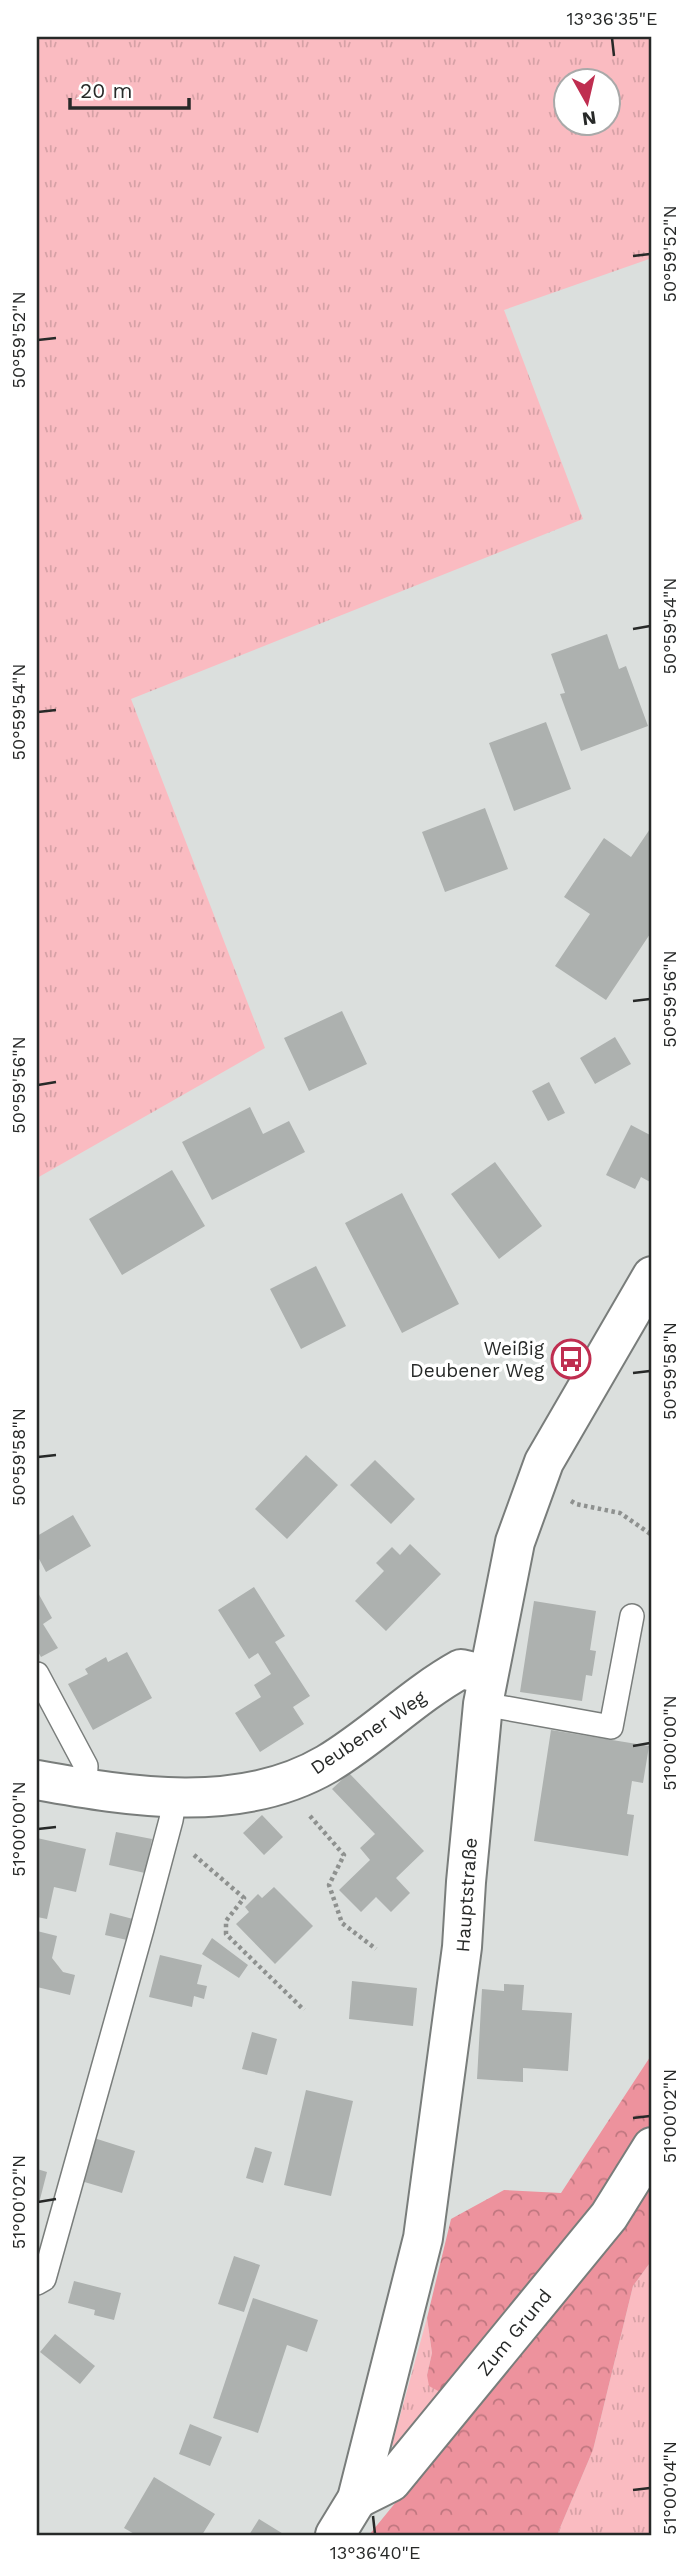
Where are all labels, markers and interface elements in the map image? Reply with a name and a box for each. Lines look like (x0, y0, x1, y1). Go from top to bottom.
text: 13°36'35"E (566, 8, 658, 29)
scale bar (70, 66, 189, 110)
north arrow (552, 66, 622, 136)
text: 20 m (80, 78, 132, 103)
text: N (581, 106, 598, 131)
text: 50°59'52"N (659, 205, 680, 303)
text: 50°59'52"N (8, 291, 29, 389)
text: 50°59'54"N (659, 578, 680, 674)
text: 50°59'54"N (8, 664, 29, 760)
text: 50°59'56"N (659, 950, 680, 1048)
text: 50°59'56"N (8, 1036, 29, 1134)
text: 50°59'58"N (659, 1322, 680, 1420)
place label: Weißig Deubener Weg (410, 1337, 545, 1382)
bus stop icon: Weißig Deubener Weg (550, 1338, 592, 1380)
text: 50°59'58"N (8, 1408, 29, 1506)
street label: Deubener Weg (306, 1685, 431, 1779)
text: 51°00'00"N (659, 1695, 680, 1791)
text: 51°00'00"N (8, 1781, 29, 1877)
street label: Hauptstraße (451, 1837, 482, 1953)
text: 51°00'02"N (659, 2069, 680, 2163)
text: 51°00'02"N (8, 2155, 29, 2249)
street label: Zum Grund (472, 2284, 556, 2380)
text: 51°00'04"N (659, 2441, 680, 2535)
text: 13°36'40"E (330, 2542, 420, 2563)

